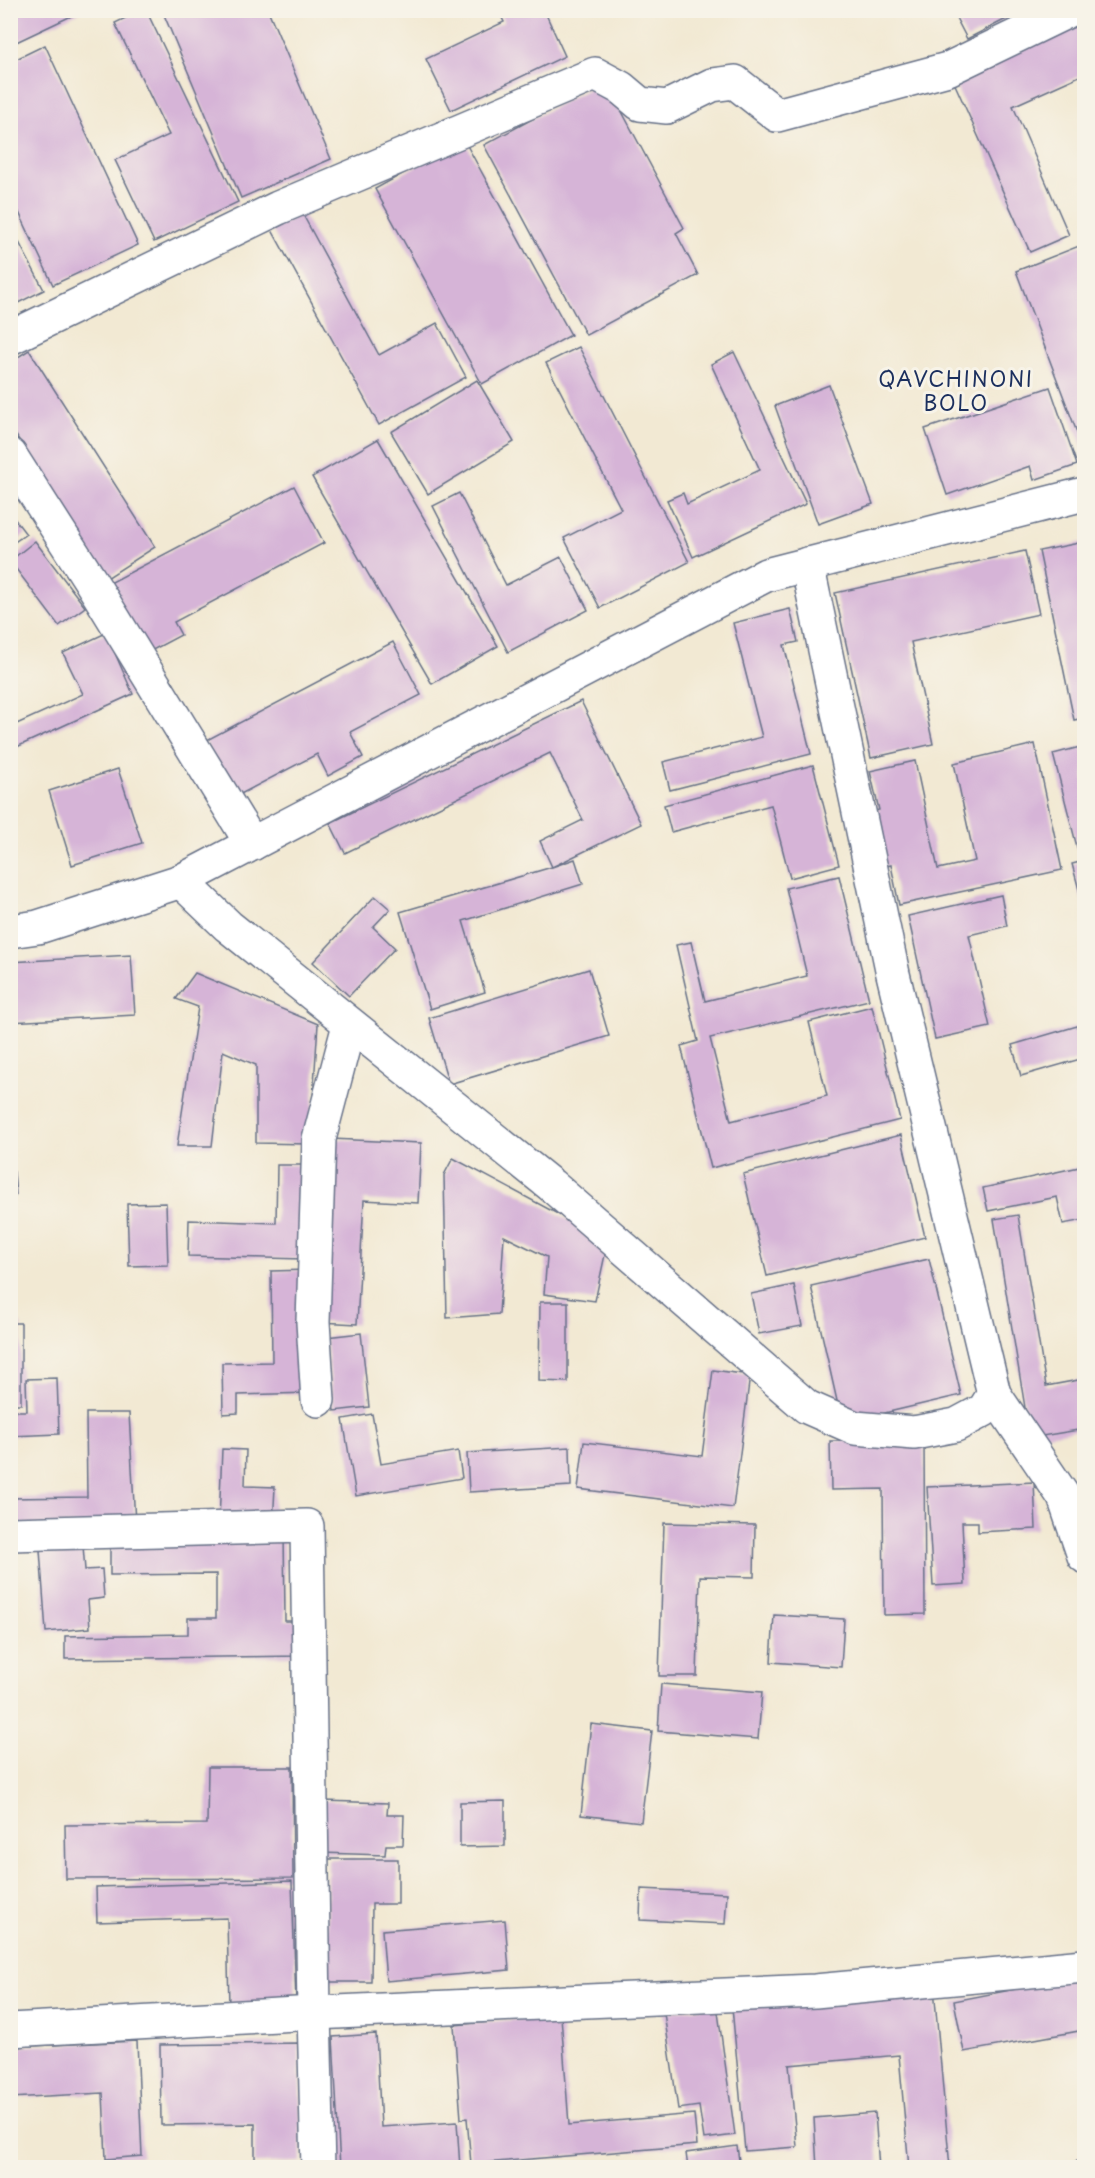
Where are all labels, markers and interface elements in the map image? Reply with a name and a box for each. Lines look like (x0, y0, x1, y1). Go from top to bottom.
district label: QAVCHINONI BOLO (878, 362, 1034, 418)

